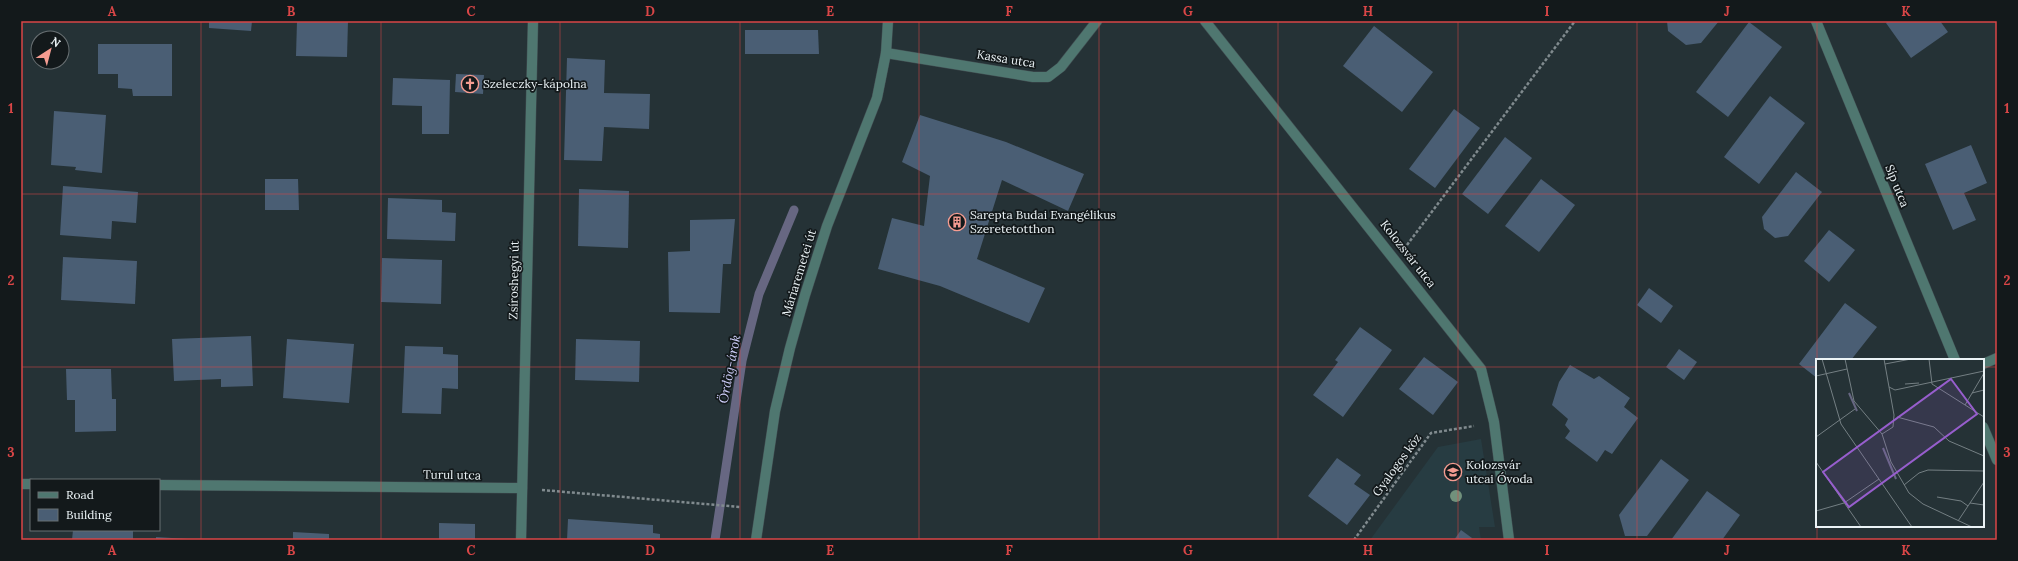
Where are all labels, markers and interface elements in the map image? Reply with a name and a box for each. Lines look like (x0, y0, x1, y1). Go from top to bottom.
text: A (108, 3, 117, 20)
text: B (287, 3, 296, 20)
text: C (467, 3, 476, 20)
text: D (645, 3, 655, 20)
text: E (826, 3, 834, 20)
text: F (1005, 3, 1013, 20)
text: G (1183, 3, 1193, 20)
text: H (1363, 3, 1373, 20)
text: I (1544, 3, 1550, 20)
text: J (1724, 3, 1730, 20)
text: K (1901, 3, 1911, 20)
north arrow (30, 30, 70, 70)
text: N (48, 34, 64, 50)
street label: Kassa utca (976, 46, 1036, 71)
church icon: Szeleczky-kápolna (460, 74, 480, 94)
place label: Szeleczky-kápolna (483, 76, 587, 91)
text: 1 (8, 100, 14, 117)
text: 1 (2004, 100, 2010, 117)
street label: Síp utca (1882, 162, 1913, 209)
place label: Sarepta Budai Evangélikus Szeretetotthon (970, 207, 1116, 236)
building icon: Sarepta Budai Evangélikus Szeretetotthon (947, 212, 967, 232)
street label: Kolozsvár utca (1377, 217, 1440, 291)
street label: Máriaremetei út (778, 227, 819, 318)
street label: Zsíroshegyi út (505, 240, 522, 320)
text: 2 (8, 272, 15, 289)
text: 2 (2004, 272, 2011, 289)
water label: Ördög-árok (715, 333, 745, 405)
inset map (1816, 359, 1984, 527)
street label: Gyalogos köz (1369, 430, 1424, 499)
text: 3 (7, 444, 15, 461)
text: 3 (2003, 444, 2011, 461)
place label: Kolozsvár utcai Óvoda (1466, 457, 1533, 486)
school or university icon: Kolozsvár utcai Óvoda (1443, 462, 1463, 482)
street label: Turul utca (423, 466, 481, 483)
legend (30, 479, 160, 531)
text: Road (66, 487, 94, 502)
text: Building (66, 507, 112, 522)
text: A (108, 542, 117, 559)
text: B (287, 542, 296, 559)
text: C (467, 542, 476, 559)
text: D (645, 542, 655, 559)
text: E (826, 542, 834, 559)
text: F (1005, 542, 1013, 559)
text: G (1183, 542, 1193, 559)
text: H (1363, 542, 1373, 559)
text: I (1544, 542, 1550, 559)
text: J (1724, 542, 1730, 559)
text: K (1901, 542, 1911, 559)

